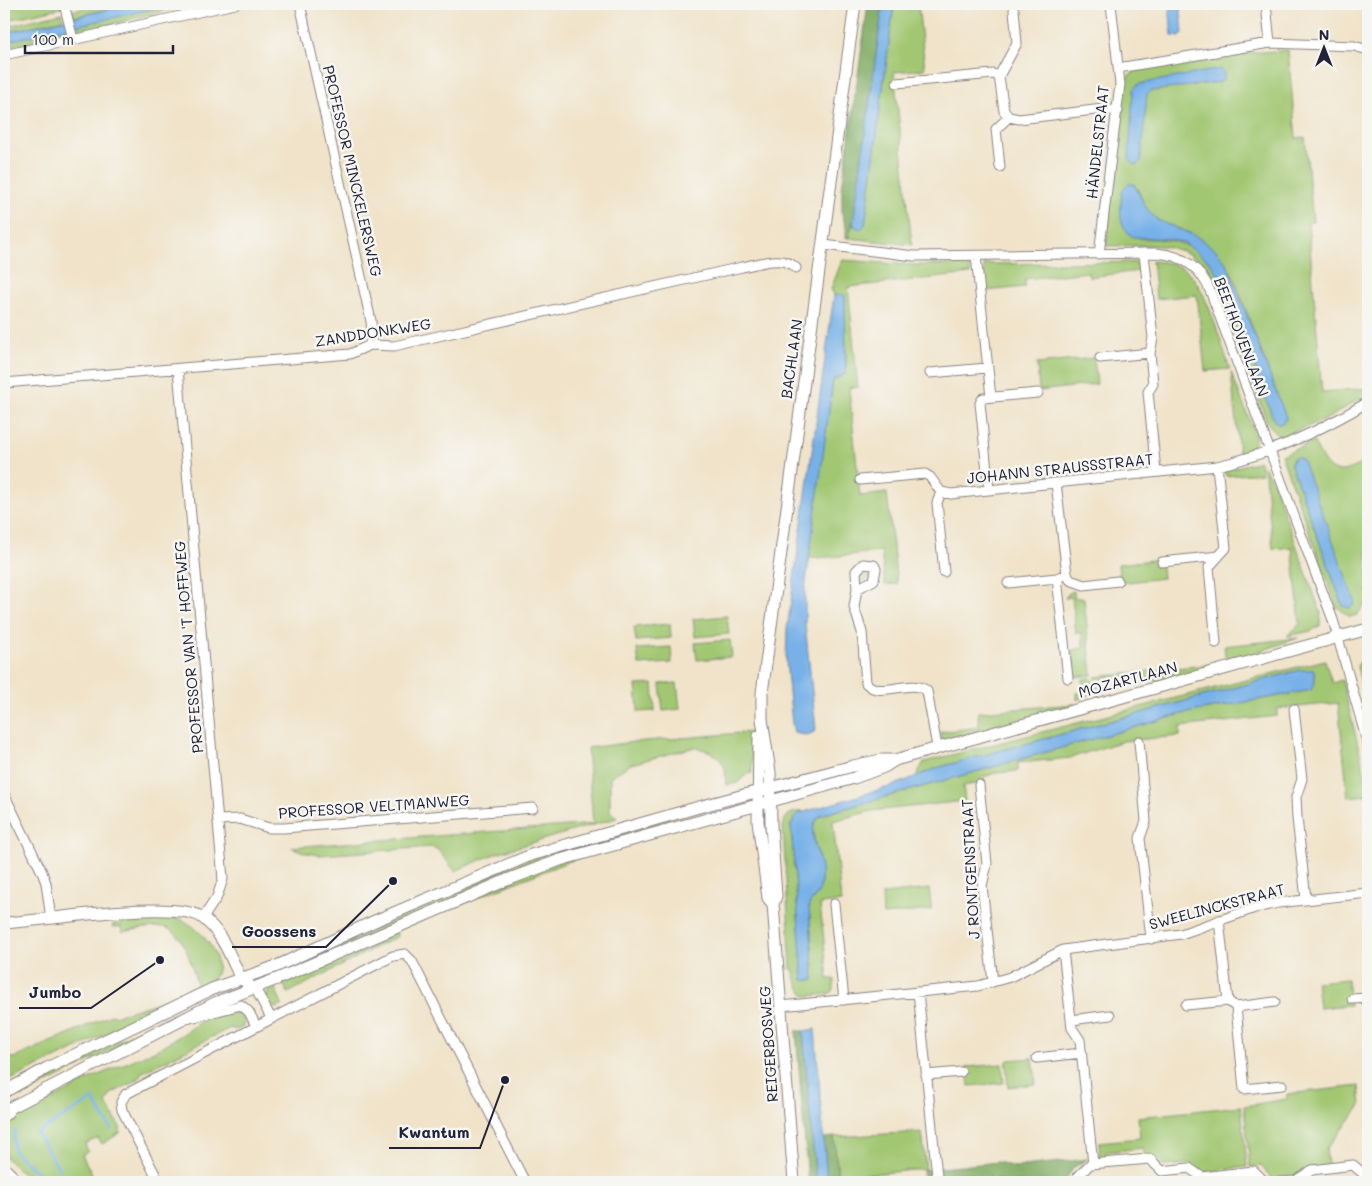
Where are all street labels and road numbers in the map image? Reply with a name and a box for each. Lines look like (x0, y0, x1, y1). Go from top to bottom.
street label: PROFESSOR MINCKELERSWEG (319, 63, 387, 278)
street label: HÄNDELSTRAAT (1081, 84, 1113, 200)
street label: BEETHOVENLAAN (1210, 274, 1274, 399)
street label: ZANDDONKWEG (313, 313, 432, 351)
street label: BACHLAAN (776, 318, 806, 400)
street label: JOHANN STRAUSSSTRAAT (966, 448, 1154, 488)
street label: PROFESSOR VAN 'T HOFFWEG (169, 540, 207, 754)
street label: MOZARTLAAN (1076, 656, 1180, 702)
street label: PROFESSOR VELTMANWEG (278, 789, 470, 823)
street label: J RONTGENSTRAAT (956, 798, 984, 940)
street label: SWEELINCKSTRAAT (1147, 878, 1287, 934)
street label: REIGERBOSWEG (754, 985, 782, 1103)

